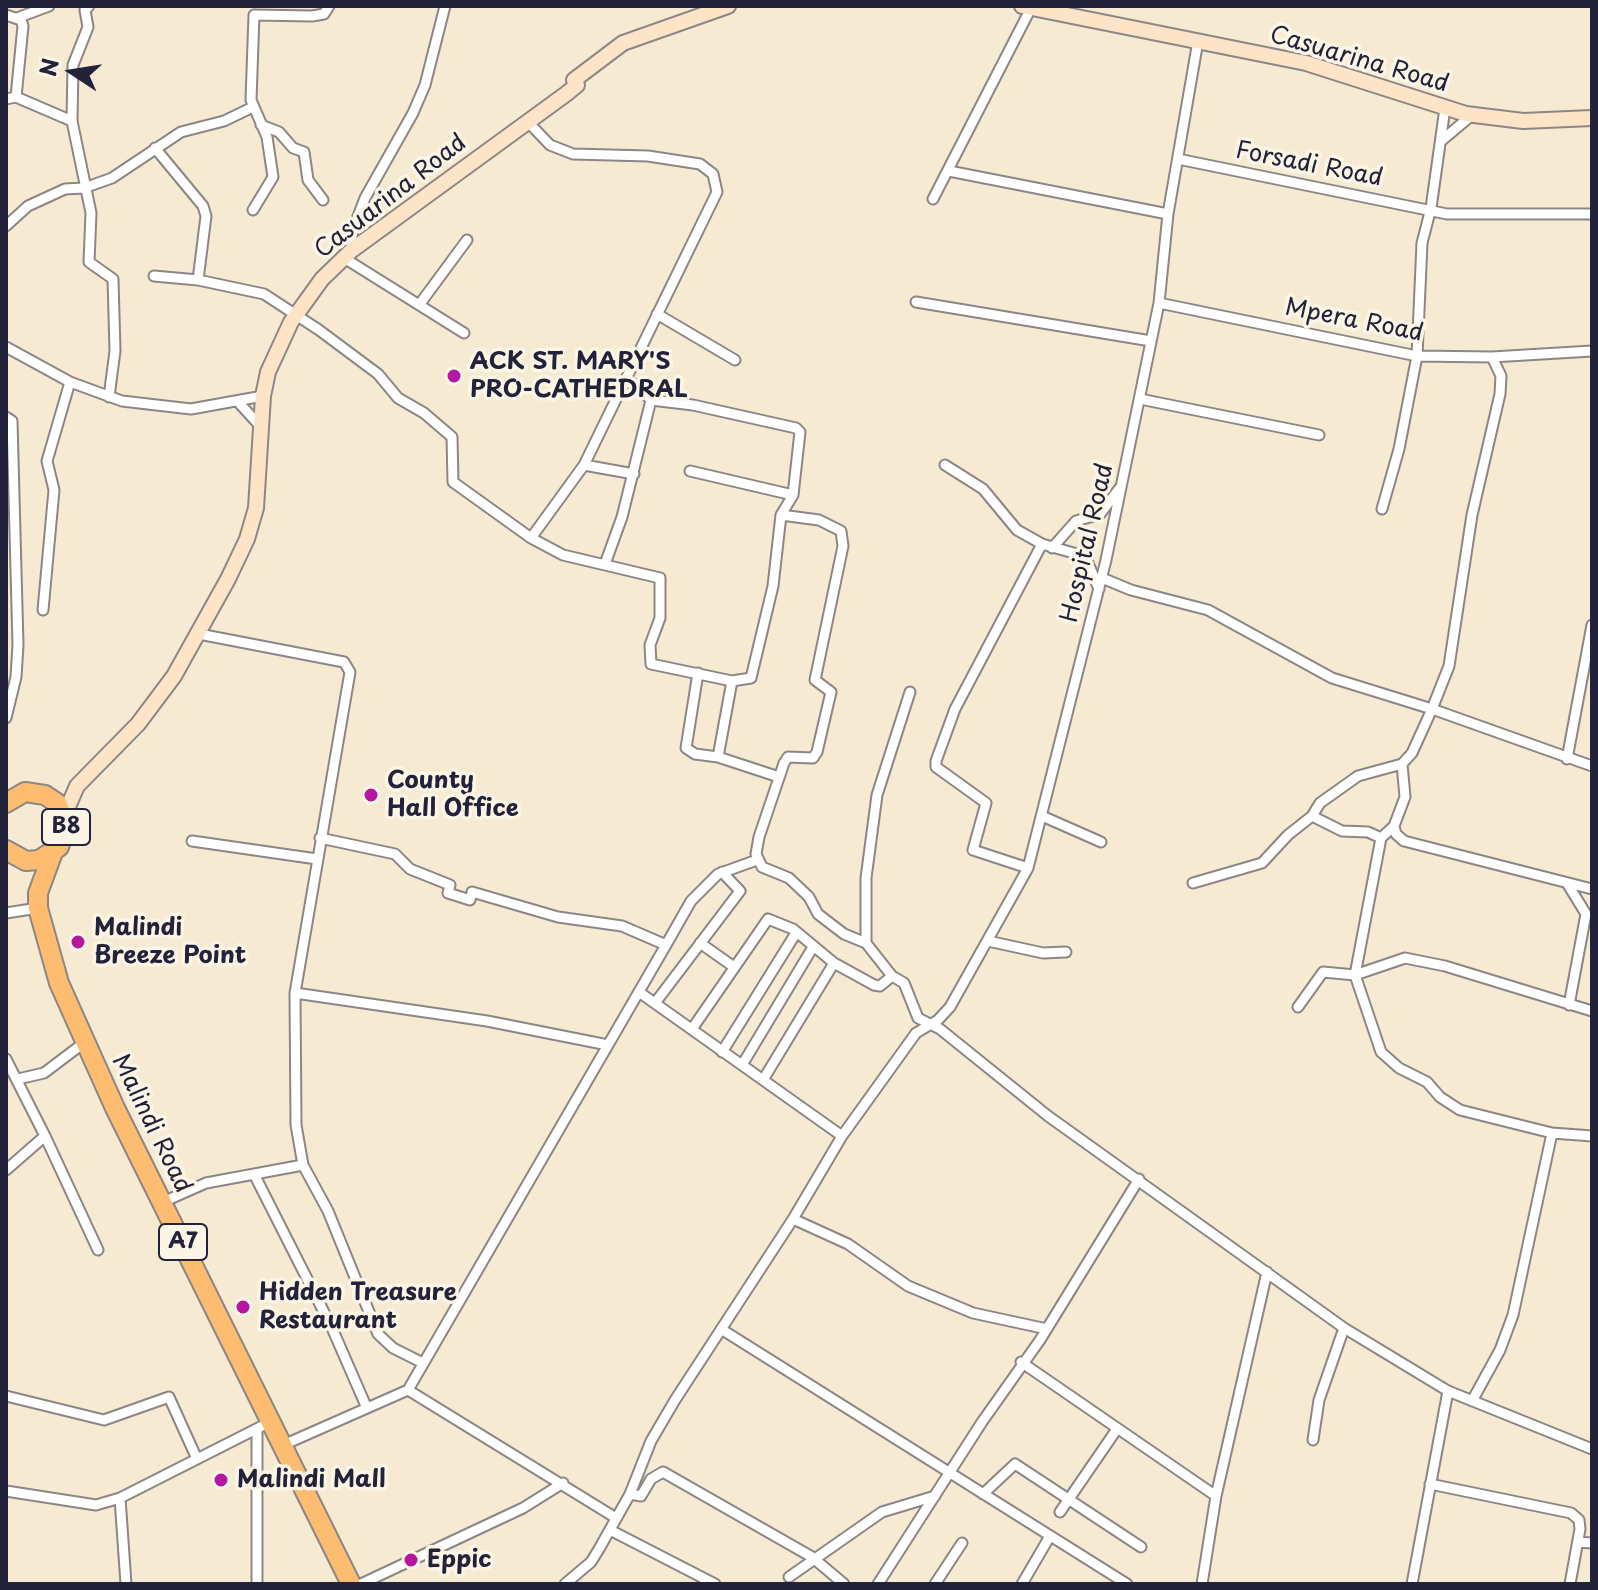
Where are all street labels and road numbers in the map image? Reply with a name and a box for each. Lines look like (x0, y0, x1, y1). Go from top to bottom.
street label: Casuarina Road (1266, 21, 1452, 99)
street label: Casuarina Road (309, 129, 473, 265)
street label: Forsadi Road (1233, 137, 1385, 193)
street label: Mpera Road (1282, 293, 1426, 349)
street label: Hospital Road (1056, 461, 1120, 625)
road number: B8 (42, 809, 90, 845)
street label: Malindi Road (105, 1050, 197, 1198)
road number: A7 (159, 1224, 207, 1260)

